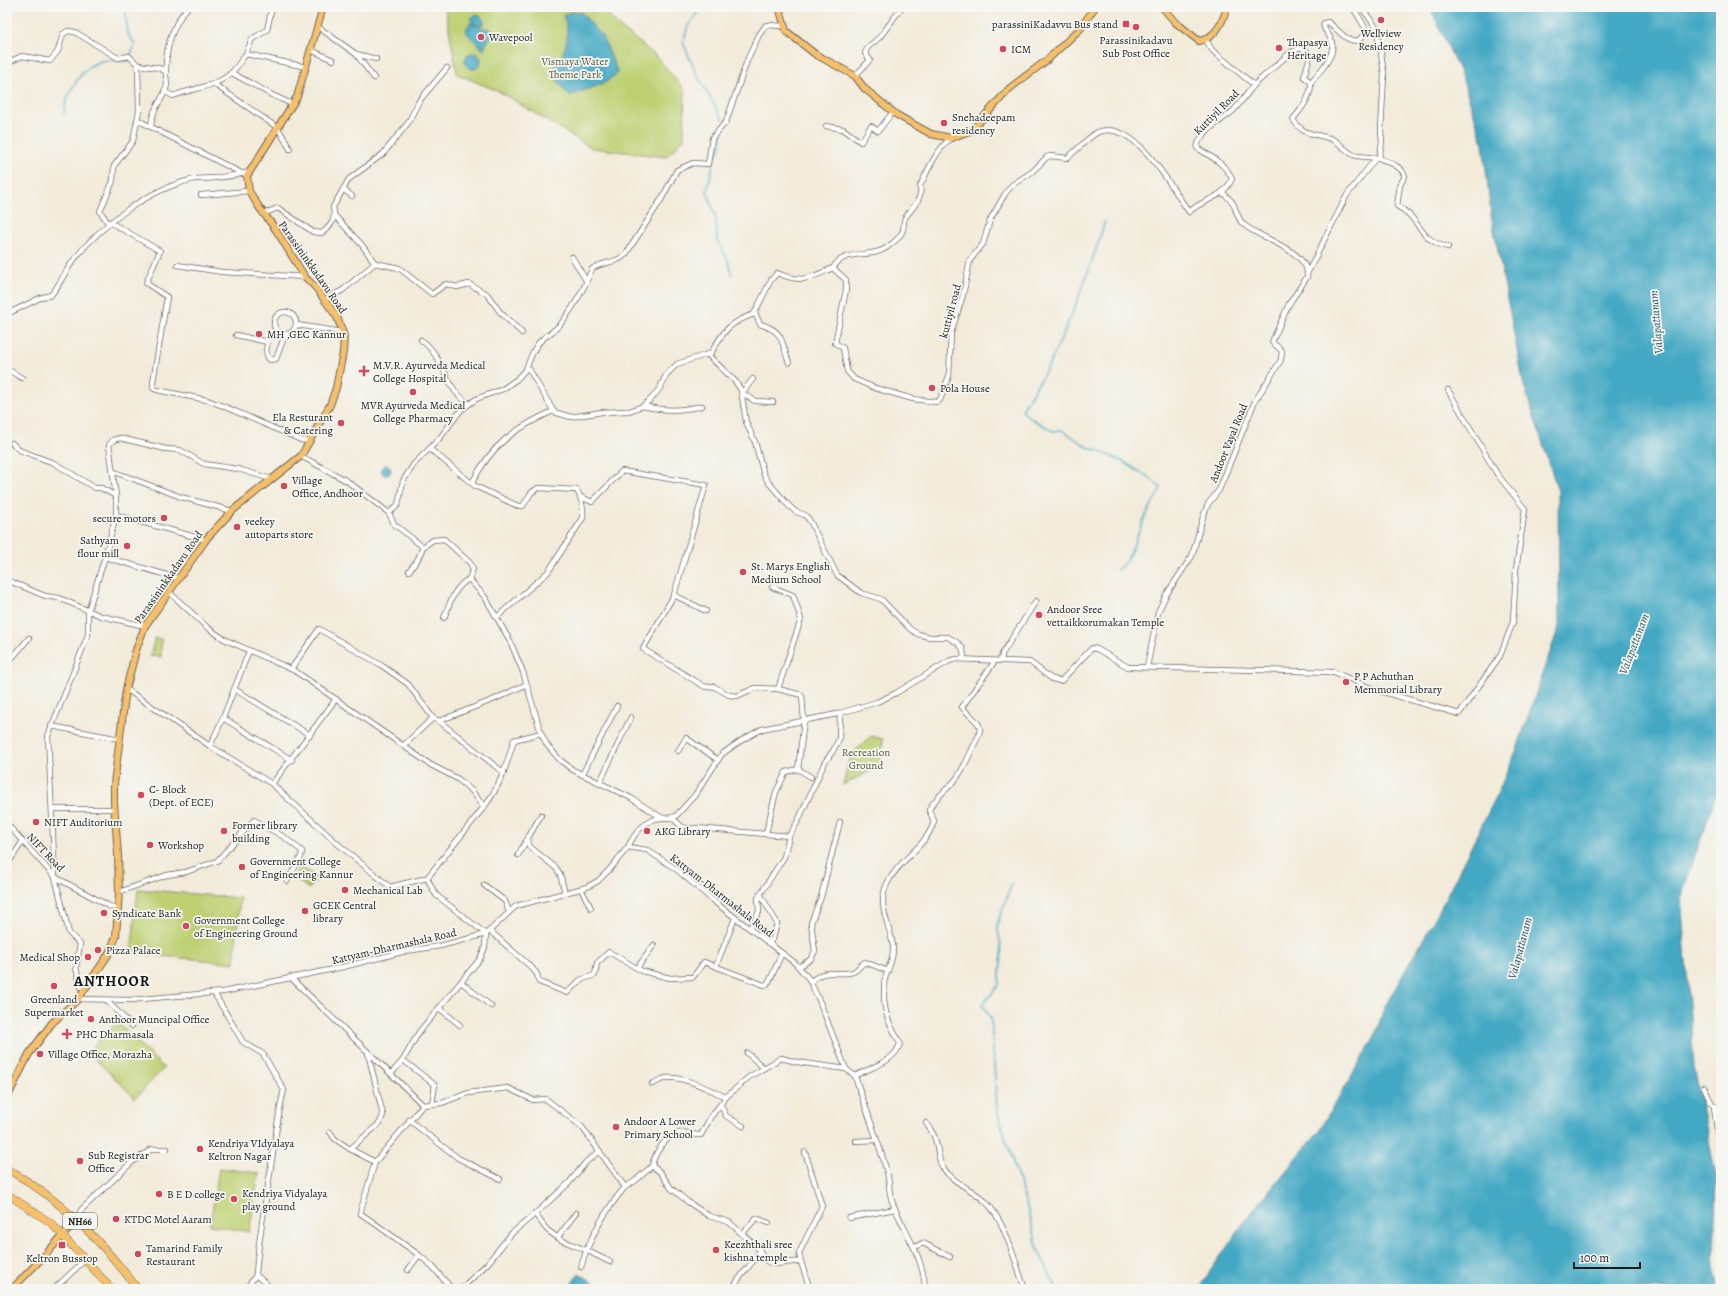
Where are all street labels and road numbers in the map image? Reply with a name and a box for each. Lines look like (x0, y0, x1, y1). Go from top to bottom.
street label: Kuttiyil Road (1190, 86, 1242, 138)
street label: Parassininkkadavu Road (275, 218, 350, 317)
street label: kuttiyil road (936, 282, 965, 340)
street label: Andoor Vayal Road (1205, 401, 1251, 486)
street label: Parassininkkadavu Road (131, 528, 206, 627)
street label: NIFT Road (23, 830, 68, 875)
street label: Kattyam-Dharmashala Road (667, 850, 777, 941)
street label: Kattyam-Dharmashala Road (330, 925, 458, 968)
road number: NH66 (63, 1213, 97, 1229)

